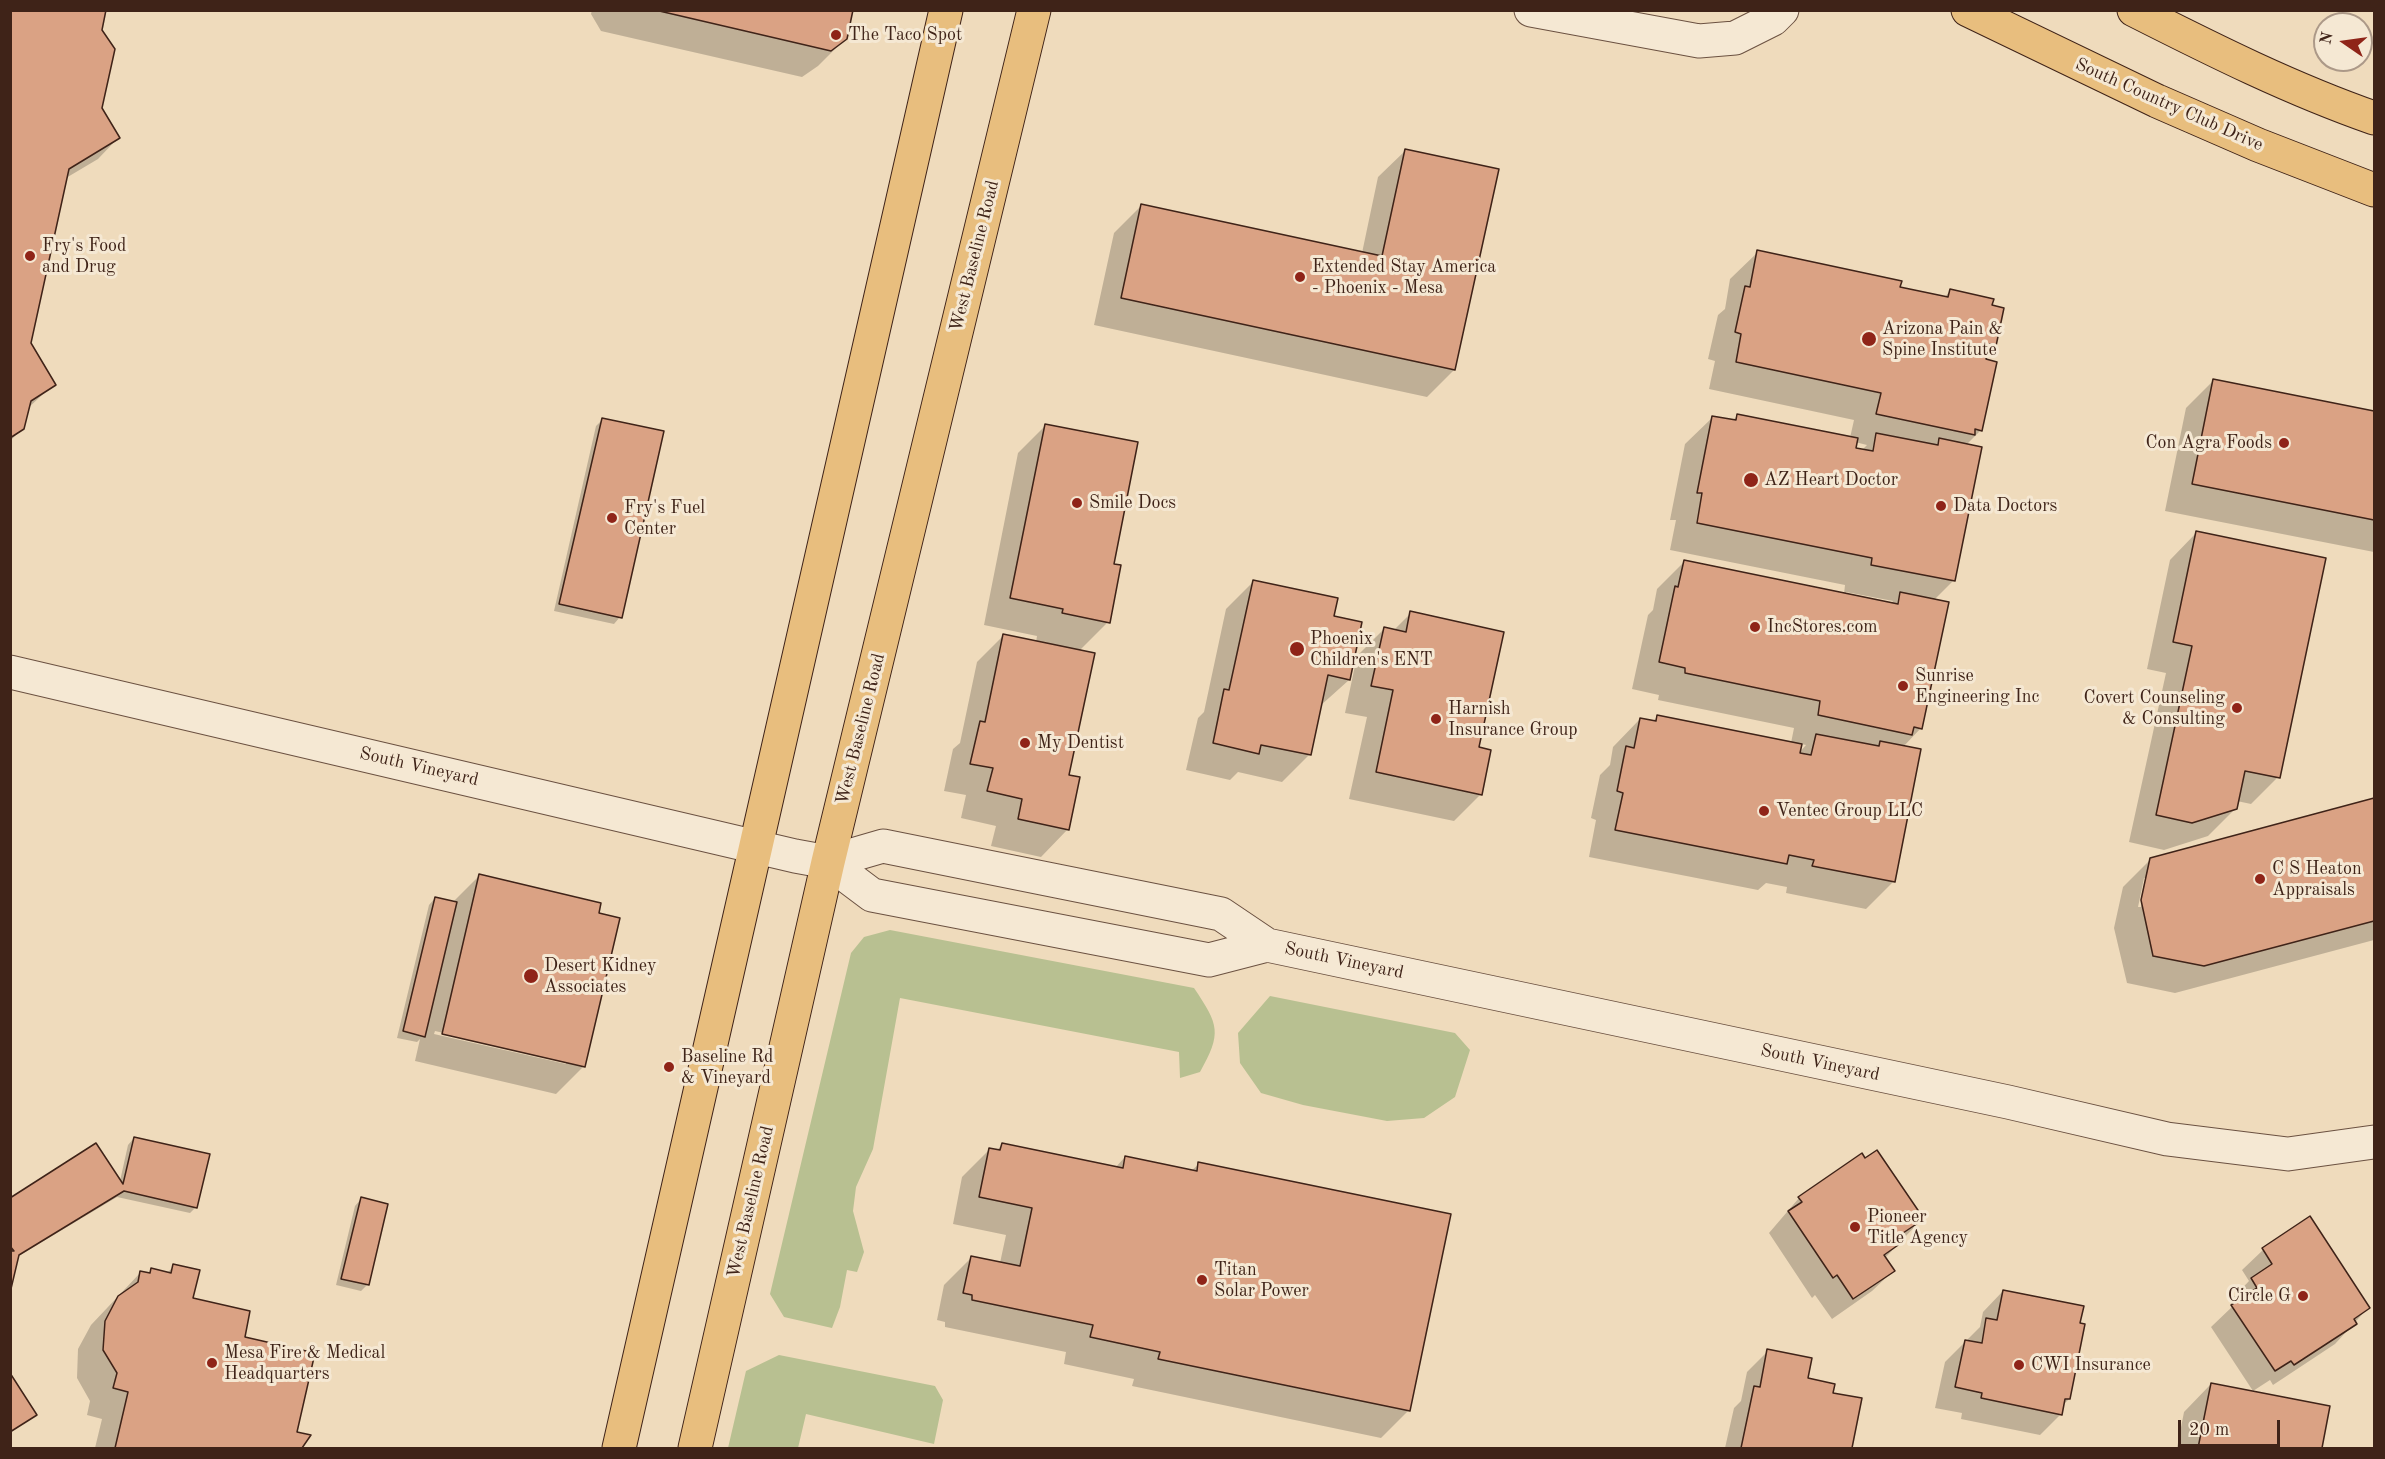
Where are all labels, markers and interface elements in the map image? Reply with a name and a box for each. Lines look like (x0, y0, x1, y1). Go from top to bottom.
north arrow (2313, 12, 2373, 72)
place label: The Taco Spot (848, 24, 962, 46)
marker: The Taco Spot (829, 28, 843, 42)
text: N (2318, 31, 2337, 46)
street label: South Country Club Drive (2072, 54, 2266, 156)
street label: West Baseline Road (946, 178, 1004, 334)
place label: Fry's Food and Drug (42, 235, 126, 278)
marker: Fry's Food and Drug (23, 249, 37, 263)
place label: Extended Stay America - Phoenix - Mesa (1312, 256, 1496, 298)
marker: Extended Stay America - Phoenix - Mesa (1293, 270, 1307, 284)
place label: Arizona Pain & Spine Institute (1882, 318, 2003, 360)
marker: Arizona Pain & Spine Institute (1860, 330, 1878, 348)
place label: Con Agra Foods (2146, 432, 2272, 454)
marker: Con Agra Foods (2277, 436, 2291, 450)
place label: AZ Heart Doctor (1764, 469, 1898, 491)
marker: AZ Heart Doctor (1742, 471, 1760, 489)
place label: Smile Docs (1089, 492, 1176, 514)
place label: Data Doctors (1953, 495, 2057, 517)
marker: Smile Docs (1070, 496, 1084, 510)
place label: Fry's Fuel Center (624, 497, 705, 540)
marker: Data Doctors (1934, 499, 1948, 513)
marker: Fry's Fuel Center (605, 511, 619, 525)
place label: IncStores.com (1767, 616, 1878, 638)
marker: IncStores.com (1748, 620, 1762, 634)
place label: Phoenix Children's ENT (1310, 628, 1433, 670)
marker: Phoenix Children's ENT (1288, 640, 1306, 658)
street label: West Baseline Road (832, 651, 890, 807)
place label: Sunrise Engineering Inc (1915, 665, 2039, 708)
marker: Sunrise Engineering Inc (1896, 679, 1910, 693)
place label: Covert Counseling & Consulting (2084, 687, 2225, 730)
place label: Harnish Insurance Group (1448, 698, 1578, 740)
marker: Covert Counseling & Consulting (2230, 701, 2244, 715)
marker: Harnish Insurance Group (1429, 712, 1443, 726)
place label: My Dentist (1037, 732, 1124, 754)
marker: My Dentist (1018, 736, 1032, 750)
street label: South Vineyard (357, 743, 481, 791)
place label: Ventec Group LLC (1776, 800, 1923, 822)
marker: Ventec Group LLC (1757, 804, 1771, 818)
place label: C S Heaton Appraisals (2272, 858, 2362, 900)
marker: C S Heaton Appraisals (2253, 872, 2267, 886)
street label: South Vineyard (1282, 938, 1406, 984)
place label: Desert Kidney Associates (544, 955, 657, 998)
marker: Desert Kidney Associates (522, 967, 540, 985)
street label: South Vineyard (1758, 1040, 1882, 1086)
place label: Baseline Rd & Vineyard (681, 1046, 773, 1088)
marker: Baseline Rd & Vineyard (662, 1060, 676, 1074)
street label: West Baseline Road (723, 1124, 779, 1280)
place label: Pioneer Title Agency (1867, 1206, 1968, 1248)
marker: Pioneer Title Agency (1848, 1220, 1862, 1234)
place label: Titan Solar Power (1214, 1259, 1309, 1302)
marker: Titan Solar Power (1195, 1273, 1209, 1287)
place label: Circle G (2228, 1285, 2291, 1307)
marker: Circle G (2296, 1289, 2310, 1303)
place label: Mesa Fire & Medical Headquarters (224, 1342, 385, 1384)
place label: CWI Insurance (2031, 1354, 2151, 1376)
marker: Mesa Fire & Medical Headquarters (205, 1356, 219, 1370)
marker: CWI Insurance (2012, 1358, 2026, 1372)
scale bar (2181, 1408, 2283, 1446)
text: 20 m (2189, 1421, 2229, 1439)

